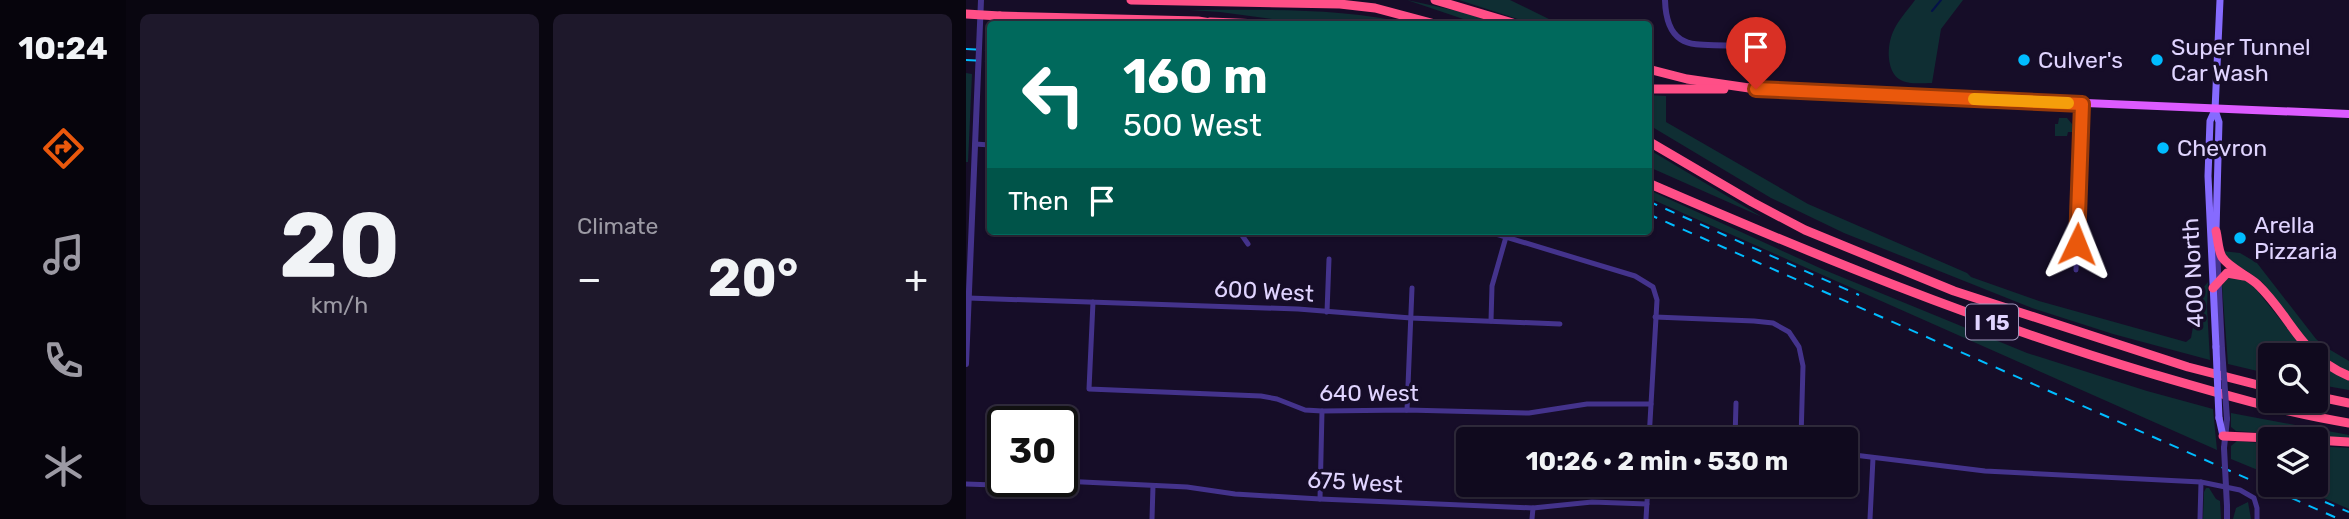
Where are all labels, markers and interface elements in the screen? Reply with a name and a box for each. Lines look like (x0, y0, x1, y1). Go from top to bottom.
pin (1726, 17, 1786, 89)
icon: arrive (1737, 28, 1775, 66)
text: 10:24 (18, 29, 108, 67)
place label: Super Tunnel Car Wash (2171, 33, 2311, 87)
place label: Culver's (2038, 46, 2123, 74)
text: 160 m (1123, 47, 1268, 105)
icon: left (1008, 49, 1099, 140)
marker: Culver's (2016, 52, 2032, 68)
marker: Super Tunnel Car Wash (2149, 52, 2165, 68)
text: 500 West (1123, 106, 1262, 144)
icon: directions (39, 124, 88, 173)
place label: Chevron (2177, 134, 2267, 162)
marker: Chevron (2155, 140, 2171, 156)
icon: arrive (1083, 182, 1121, 220)
text: Then (1008, 186, 1069, 217)
text: 20 (279, 191, 400, 299)
position arrow (2040, 207, 2114, 281)
place label: Arella Pizzaria (2254, 211, 2337, 265)
text: Climate (577, 212, 658, 240)
street label: 400 North (2176, 217, 2210, 329)
icon: music (39, 230, 88, 279)
marker: Arella Pizzaria (2232, 230, 2248, 246)
text: 20° (708, 247, 798, 309)
text: − (577, 256, 602, 302)
text: + (904, 256, 928, 302)
street label: 600 West (1213, 274, 1315, 308)
text: km/h (311, 291, 368, 319)
road number: I 15 (1966, 304, 2018, 340)
icon: phone (39, 336, 88, 385)
map controls (2258, 343, 2328, 497)
button: search (2258, 343, 2328, 413)
street label: 640 West (1319, 379, 1419, 407)
speed limit sign: 30 (987, 406, 1078, 497)
button: layers (2258, 427, 2328, 497)
icon: climate (39, 442, 88, 491)
text: 10:26 · 2 min · 530 m (1526, 446, 1788, 477)
street label: 675 West (1307, 466, 1403, 498)

